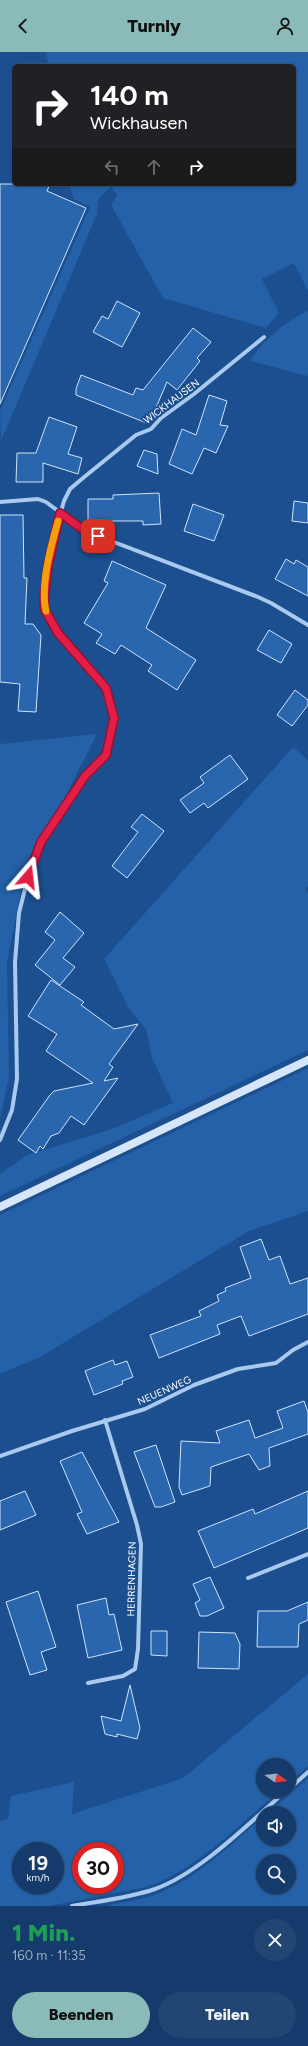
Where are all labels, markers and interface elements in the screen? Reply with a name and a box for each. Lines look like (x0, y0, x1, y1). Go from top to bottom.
icon: back (12, 15, 34, 37)
text: Turnly (127, 15, 181, 37)
icon: person (274, 15, 296, 37)
text: 140 m (90, 78, 169, 112)
icon: right (24, 80, 76, 132)
text: Wickhausen (90, 112, 187, 134)
icon: left (101, 156, 123, 178)
icon: ahead (143, 156, 165, 178)
icon: right (185, 156, 207, 178)
street label: WICKHAUSEN (141, 376, 202, 427)
pin (81, 519, 115, 553)
icon: arrive (87, 525, 109, 547)
position arrow (7, 856, 49, 898)
street label: NEUENWEG (135, 1373, 193, 1408)
street label: HERRENHAGEN (124, 1541, 139, 1617)
north arrow (256, 1758, 296, 1798)
map controls (256, 1758, 296, 1894)
button: sound (256, 1806, 296, 1846)
speed limit sign: 30 (72, 1842, 124, 1894)
text: 19 (28, 1851, 48, 1875)
button: search (256, 1854, 296, 1894)
text: km/h (27, 1871, 49, 1884)
text: 1 Min. (12, 1918, 75, 1947)
button: close (254, 1919, 296, 1961)
text: 160 m · 11:35 (12, 1948, 86, 1963)
button: Beenden (12, 1992, 150, 2038)
button: Teilen (158, 1992, 296, 2038)

